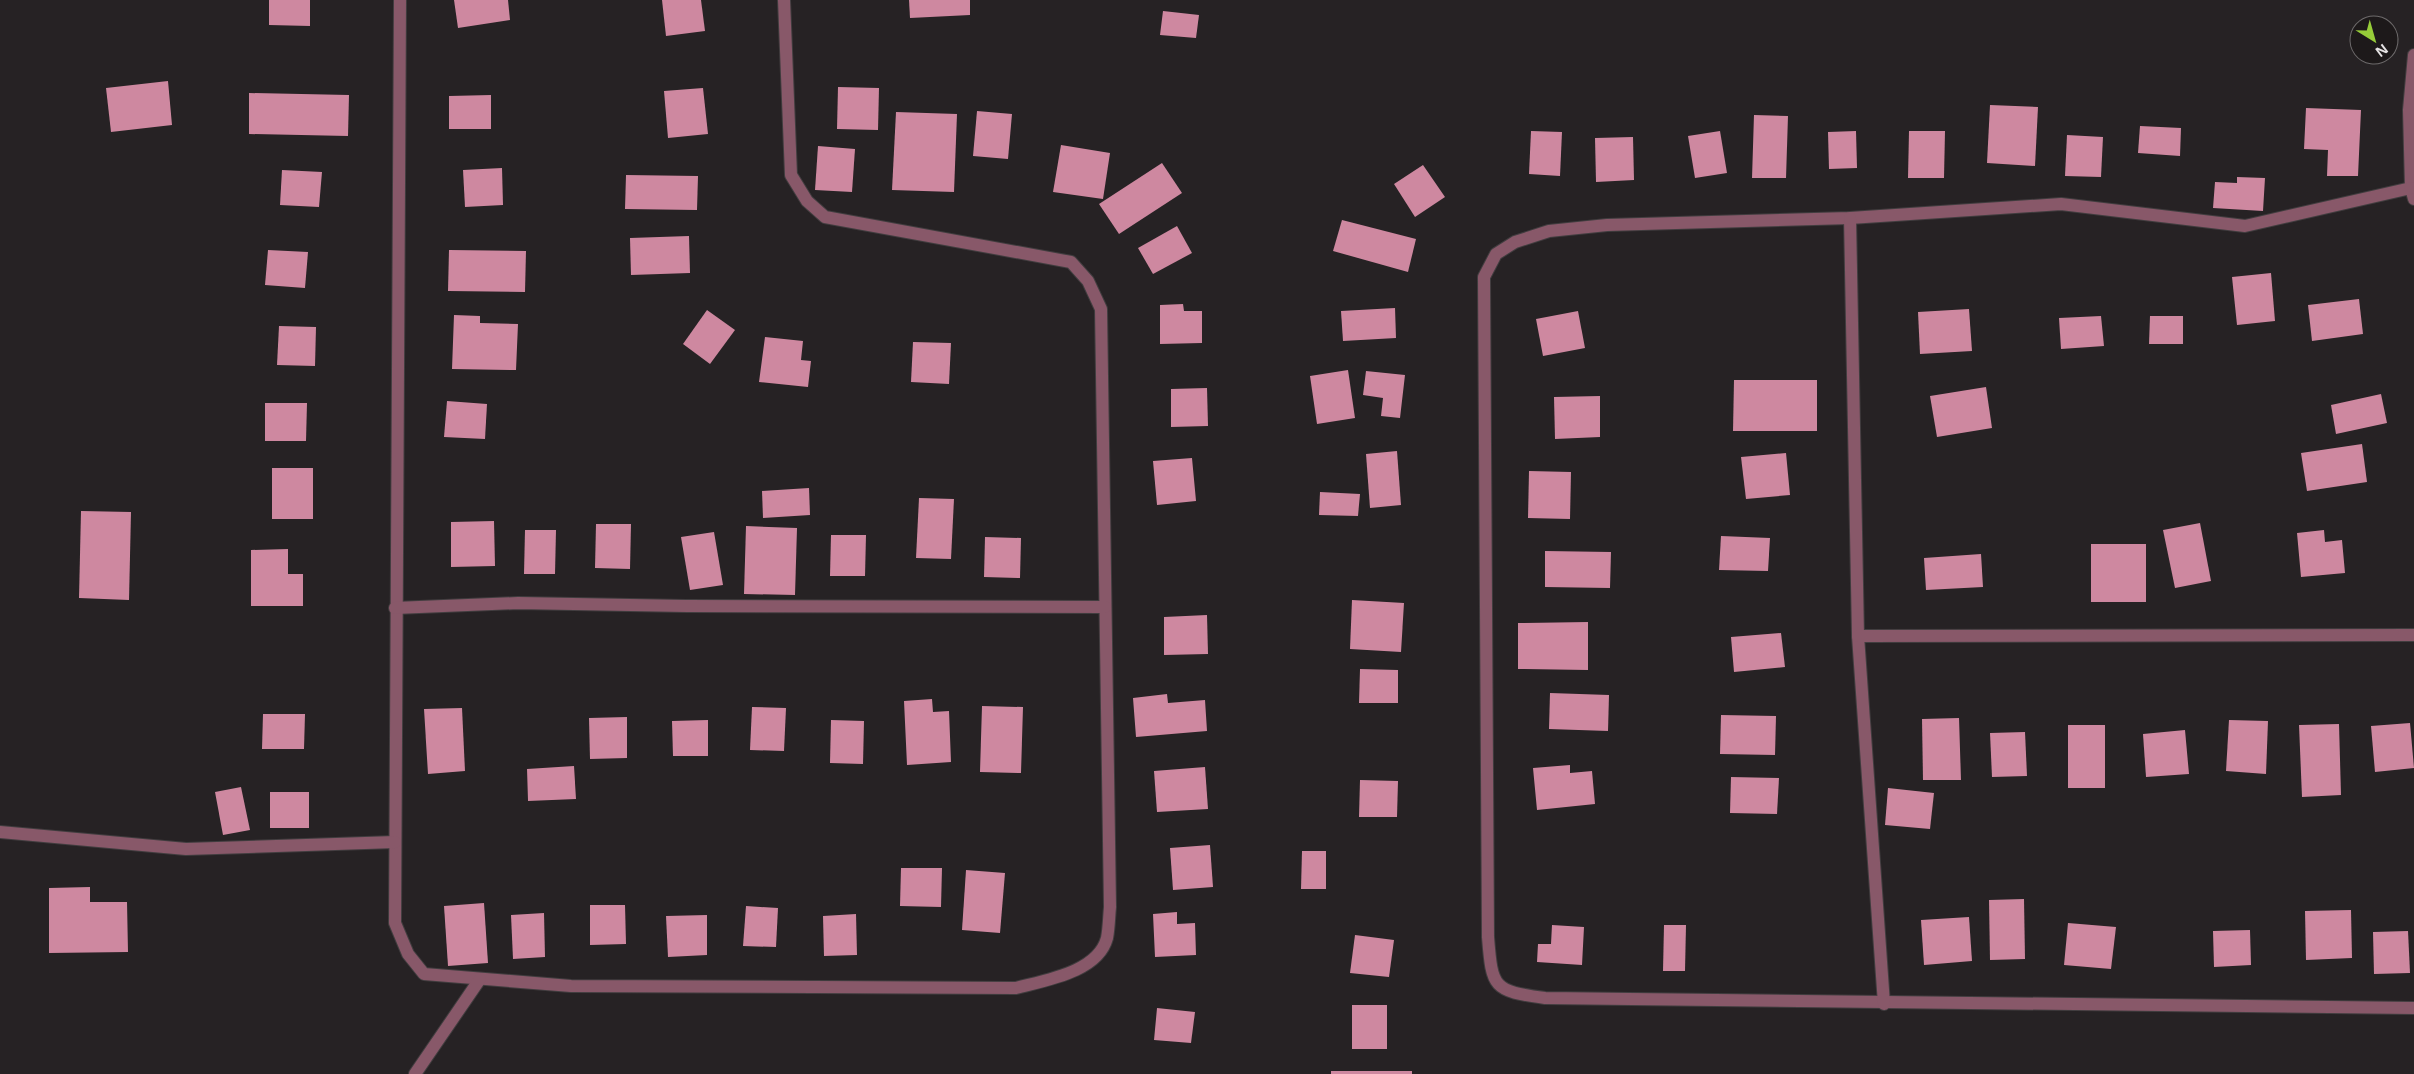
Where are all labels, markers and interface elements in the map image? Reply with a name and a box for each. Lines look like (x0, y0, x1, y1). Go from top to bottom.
north arrow (2349, 15, 2399, 65)
text: N (2372, 40, 2392, 62)

